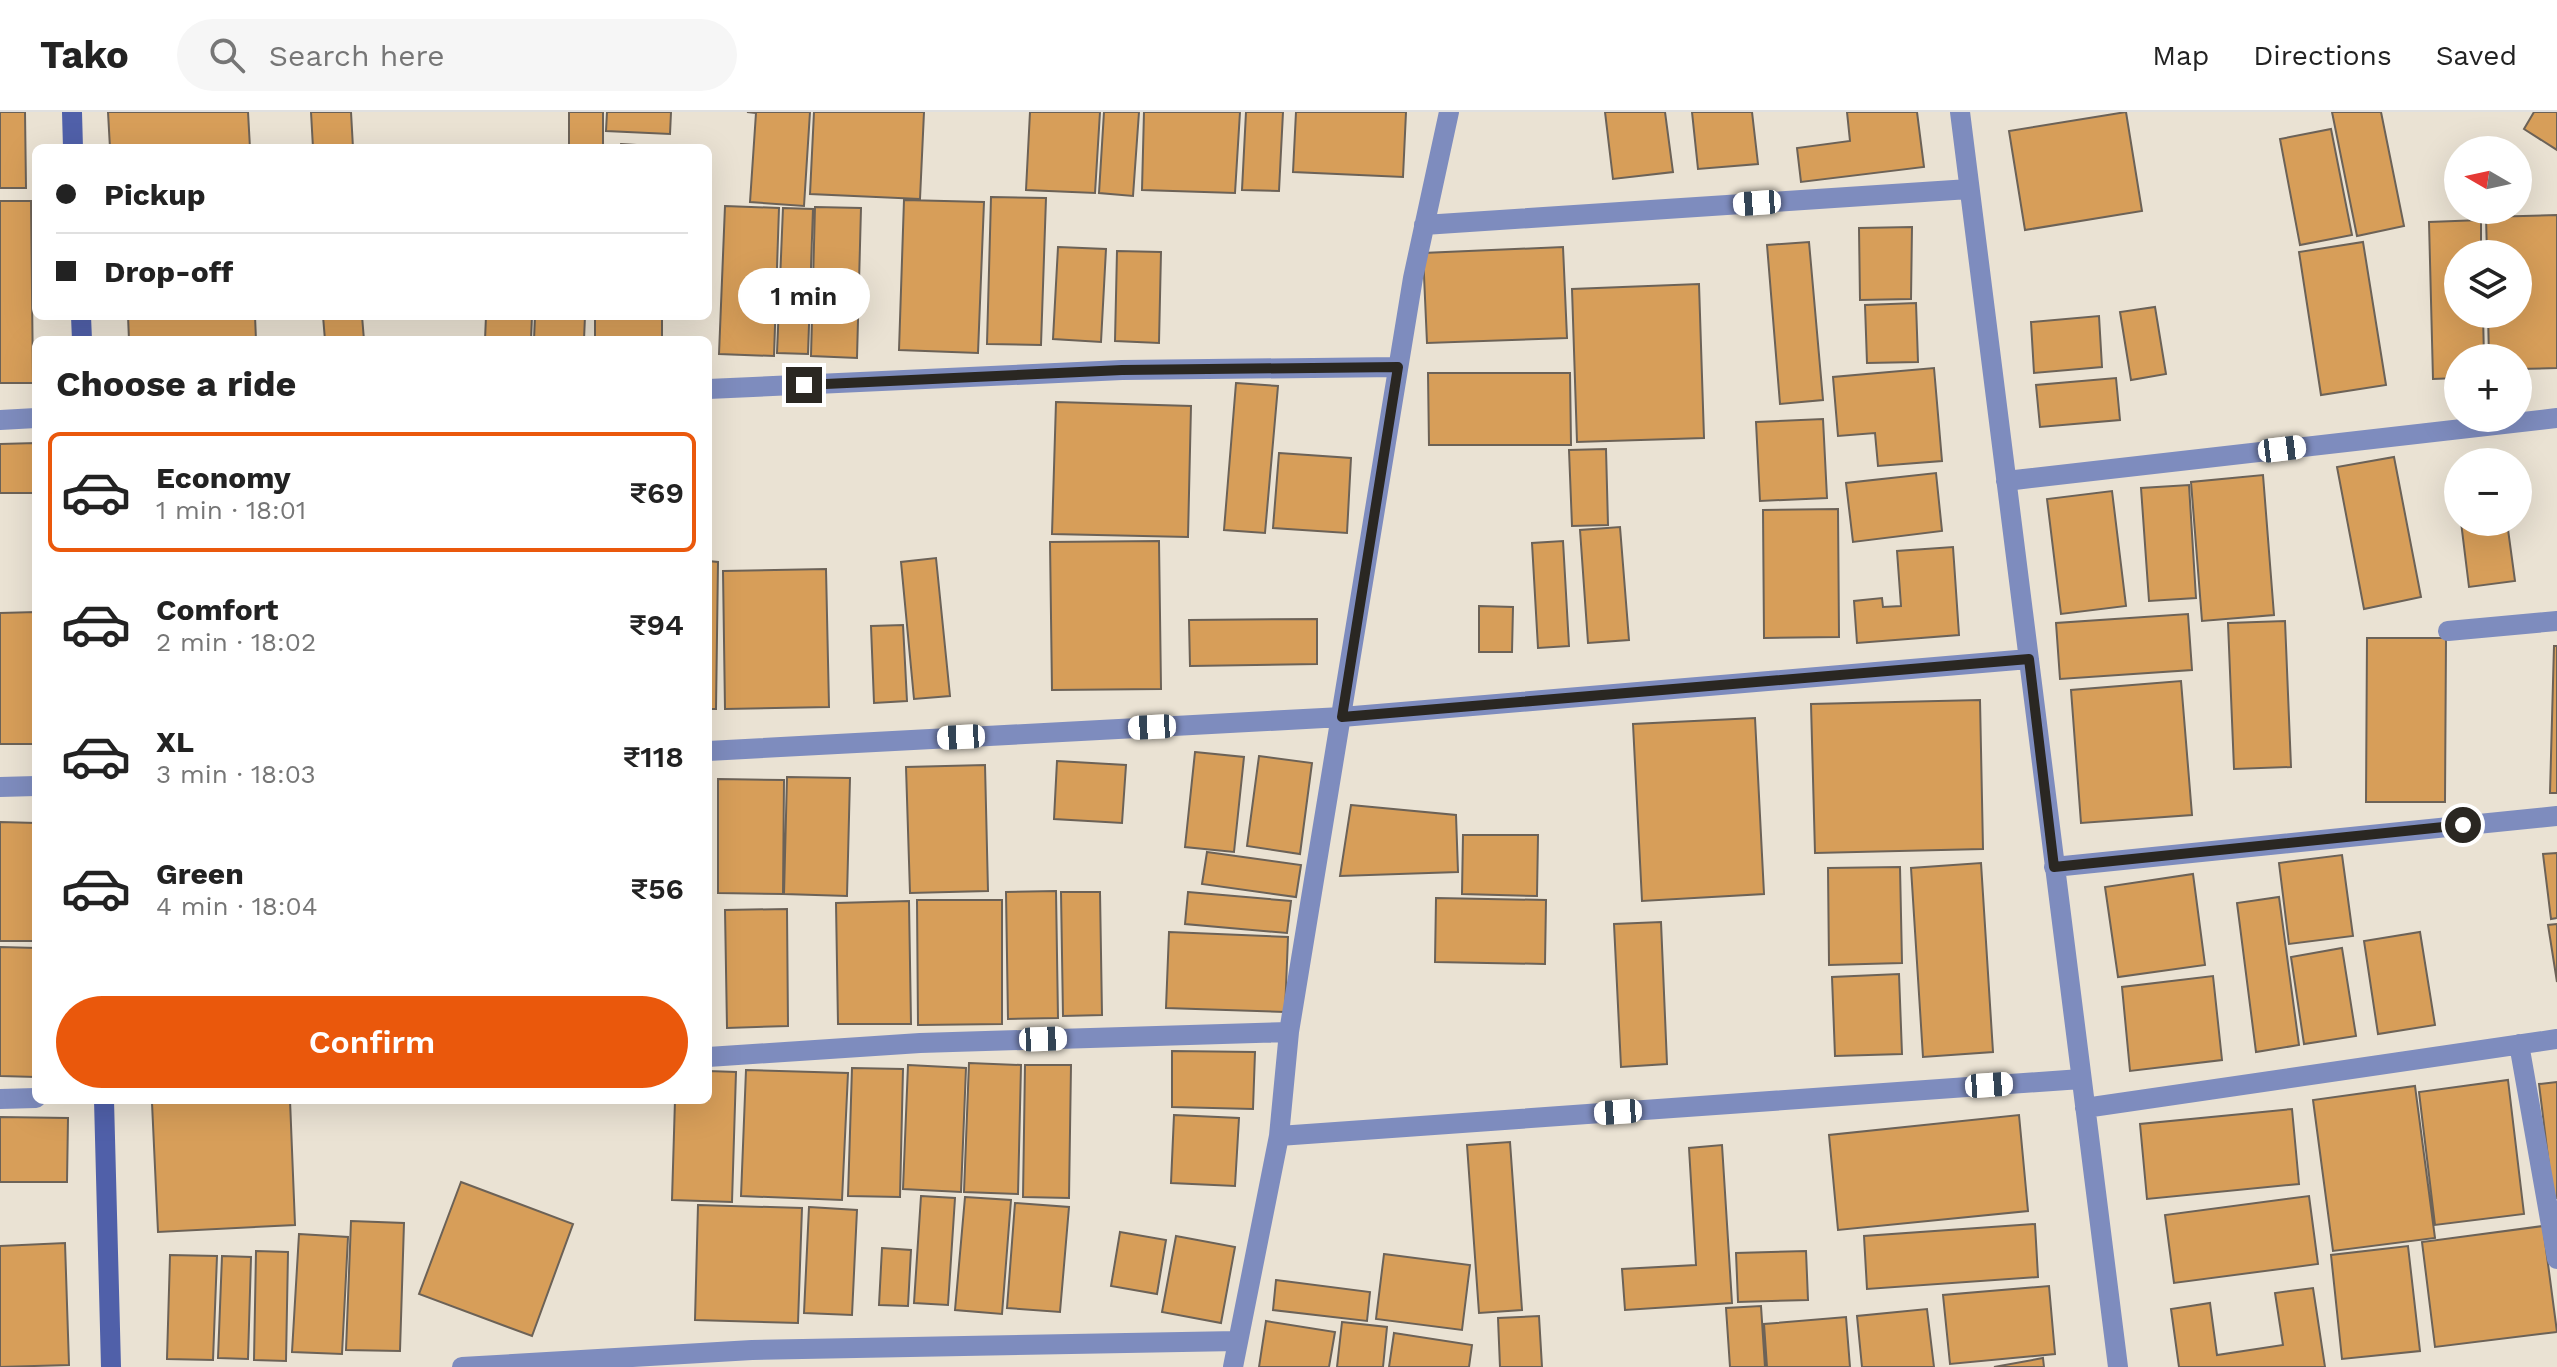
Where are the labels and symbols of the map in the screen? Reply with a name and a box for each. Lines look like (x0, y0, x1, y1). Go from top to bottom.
north arrow (2444, 136, 2532, 224)
car (1732, 189, 1782, 217)
callout: 1 min (738, 269, 870, 325)
route end (786, 367, 822, 403)
car (2257, 434, 2307, 464)
car (1127, 714, 1177, 740)
car (936, 724, 986, 750)
route start (2445, 807, 2481, 843)
car (1019, 1026, 1067, 1052)
car (1964, 1071, 2014, 1099)
car (1593, 1098, 1643, 1126)

